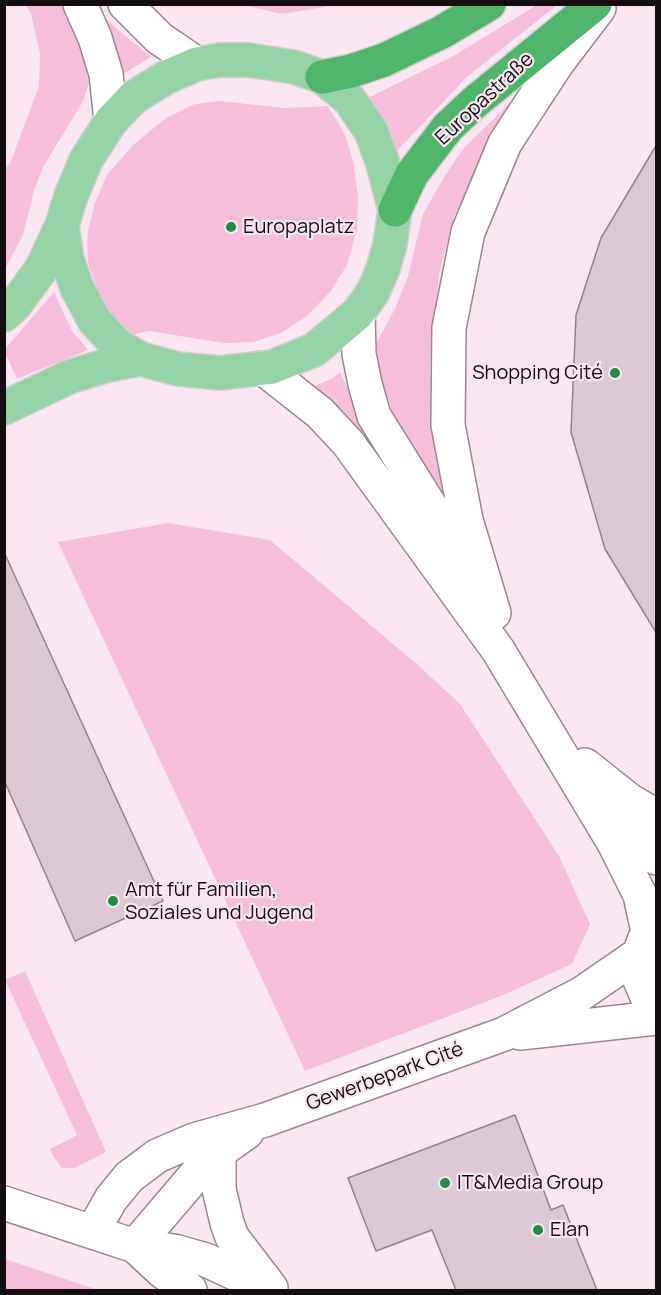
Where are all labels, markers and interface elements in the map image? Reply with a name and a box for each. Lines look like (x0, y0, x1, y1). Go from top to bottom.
street label: Europastraße (431, 48, 539, 150)
place label: Europaplatz (243, 215, 354, 239)
marker: Europaplatz (224, 220, 238, 234)
place label: Shopping Cité (472, 361, 603, 385)
marker: Shopping Cité (608, 366, 622, 380)
place label: Amt für Familien, Soziales und Jugend (125, 878, 314, 925)
marker: Amt für Familien, Soziales und Jugend (106, 894, 120, 908)
street label: Gewerbepark Cité (303, 1037, 467, 1117)
place label: IT&Media Group (457, 1171, 603, 1195)
marker: IT&Media Group (438, 1176, 452, 1190)
place label: Elan (550, 1218, 589, 1242)
marker: Elan (531, 1223, 545, 1237)

